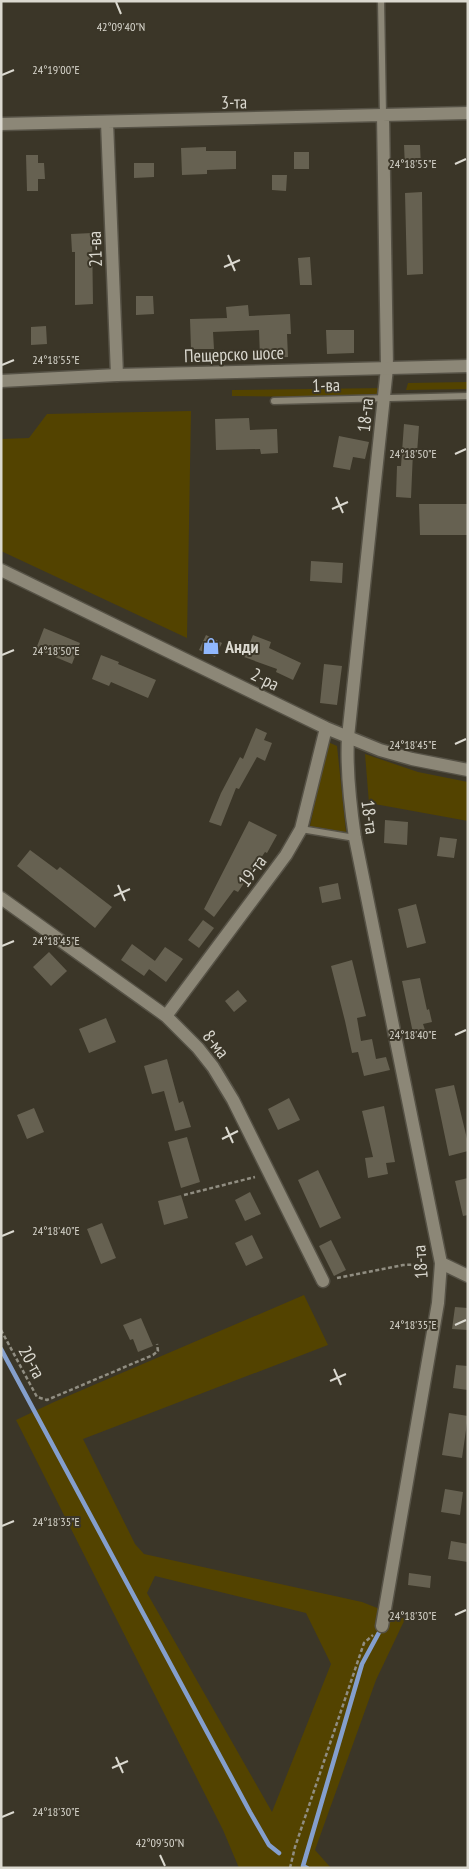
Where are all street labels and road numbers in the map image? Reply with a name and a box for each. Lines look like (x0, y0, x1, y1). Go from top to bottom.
street label: 3-та (221, 90, 247, 114)
street label: 21-ва (83, 231, 107, 267)
street label: Пещерско шосе (184, 341, 284, 367)
street label: 1-ва (312, 373, 340, 397)
street label: 18-та (352, 397, 378, 433)
street label: 2-ра (247, 662, 283, 696)
street label: 18-та (356, 799, 384, 835)
street label: 19-та (233, 850, 271, 892)
street label: 8-ма (198, 1025, 234, 1063)
street label: 18-та (407, 1244, 433, 1280)
street label: 20-та (14, 1342, 50, 1382)

